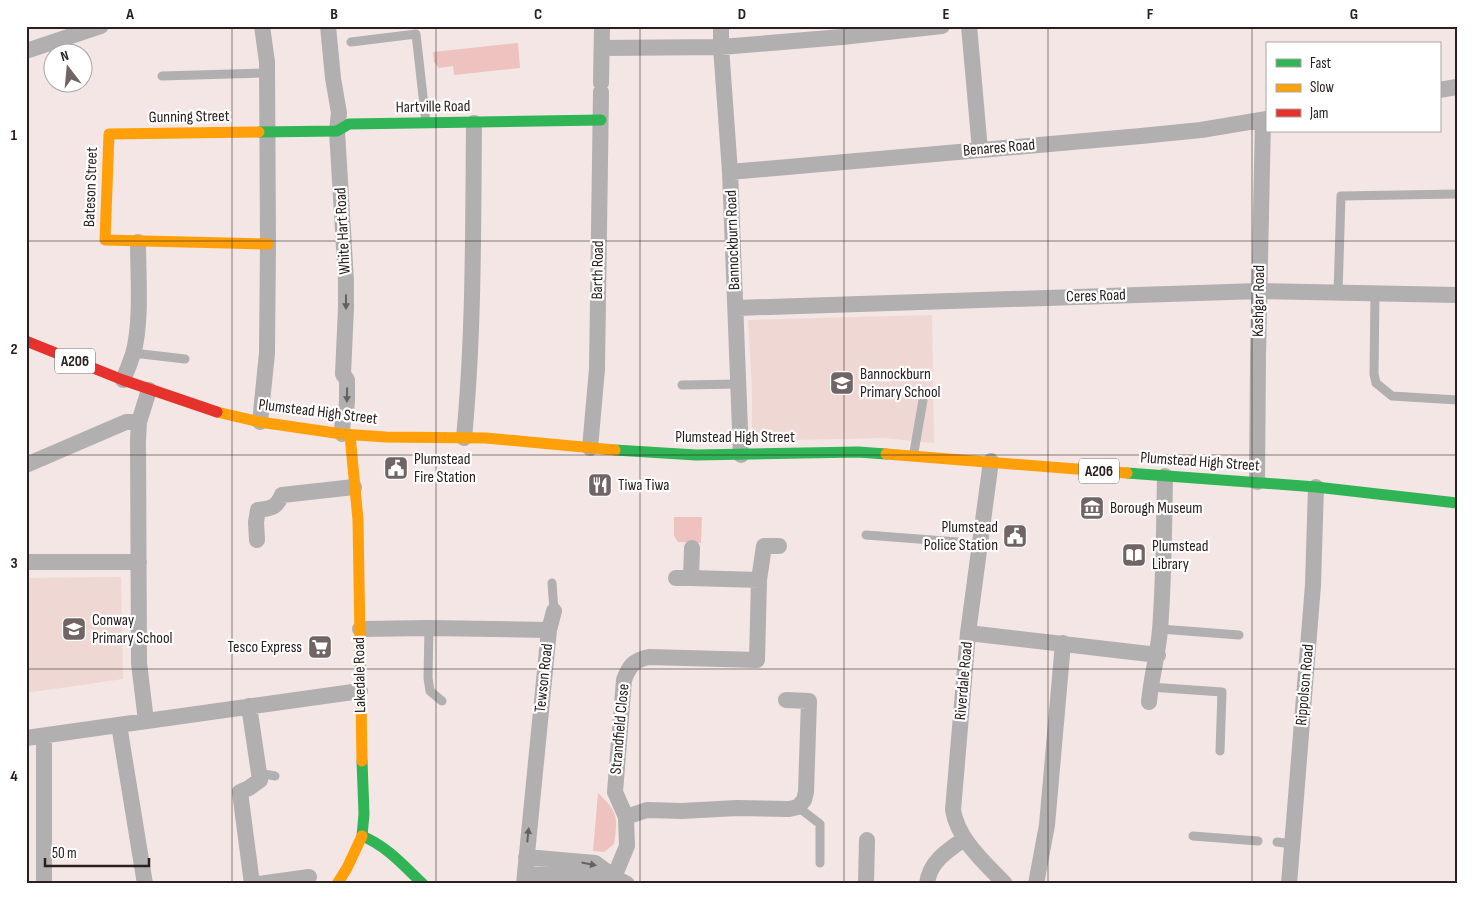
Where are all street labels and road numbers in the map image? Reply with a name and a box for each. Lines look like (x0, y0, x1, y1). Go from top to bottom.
street label: Hartville Road (395, 97, 471, 117)
street label: Gunning Street (148, 107, 230, 127)
street label: Benares Road (962, 135, 1036, 161)
street label: Bateson Street (80, 147, 102, 227)
street label: White Hart Road (331, 187, 355, 275)
street label: Bannockburn Road (722, 190, 744, 290)
street label: Barth Road (588, 240, 608, 300)
street label: Kashgar Road (1249, 265, 1269, 337)
street label: Ceres Road (1066, 285, 1126, 307)
road number: A206 (55, 348, 95, 374)
street label: Plumstead High Street (257, 395, 379, 429)
street label: Plumstead High Street (675, 428, 795, 447)
street label: Plumstead High Street (1140, 448, 1260, 476)
road number: A206 (1079, 458, 1119, 484)
street label: Lakedale Road (350, 637, 370, 713)
street label: Riverdale Road (951, 641, 977, 721)
street label: Tewson Road (531, 643, 557, 713)
street label: Rippolson Road (1292, 643, 1318, 727)
street label: Strandfield Close (607, 683, 633, 775)

